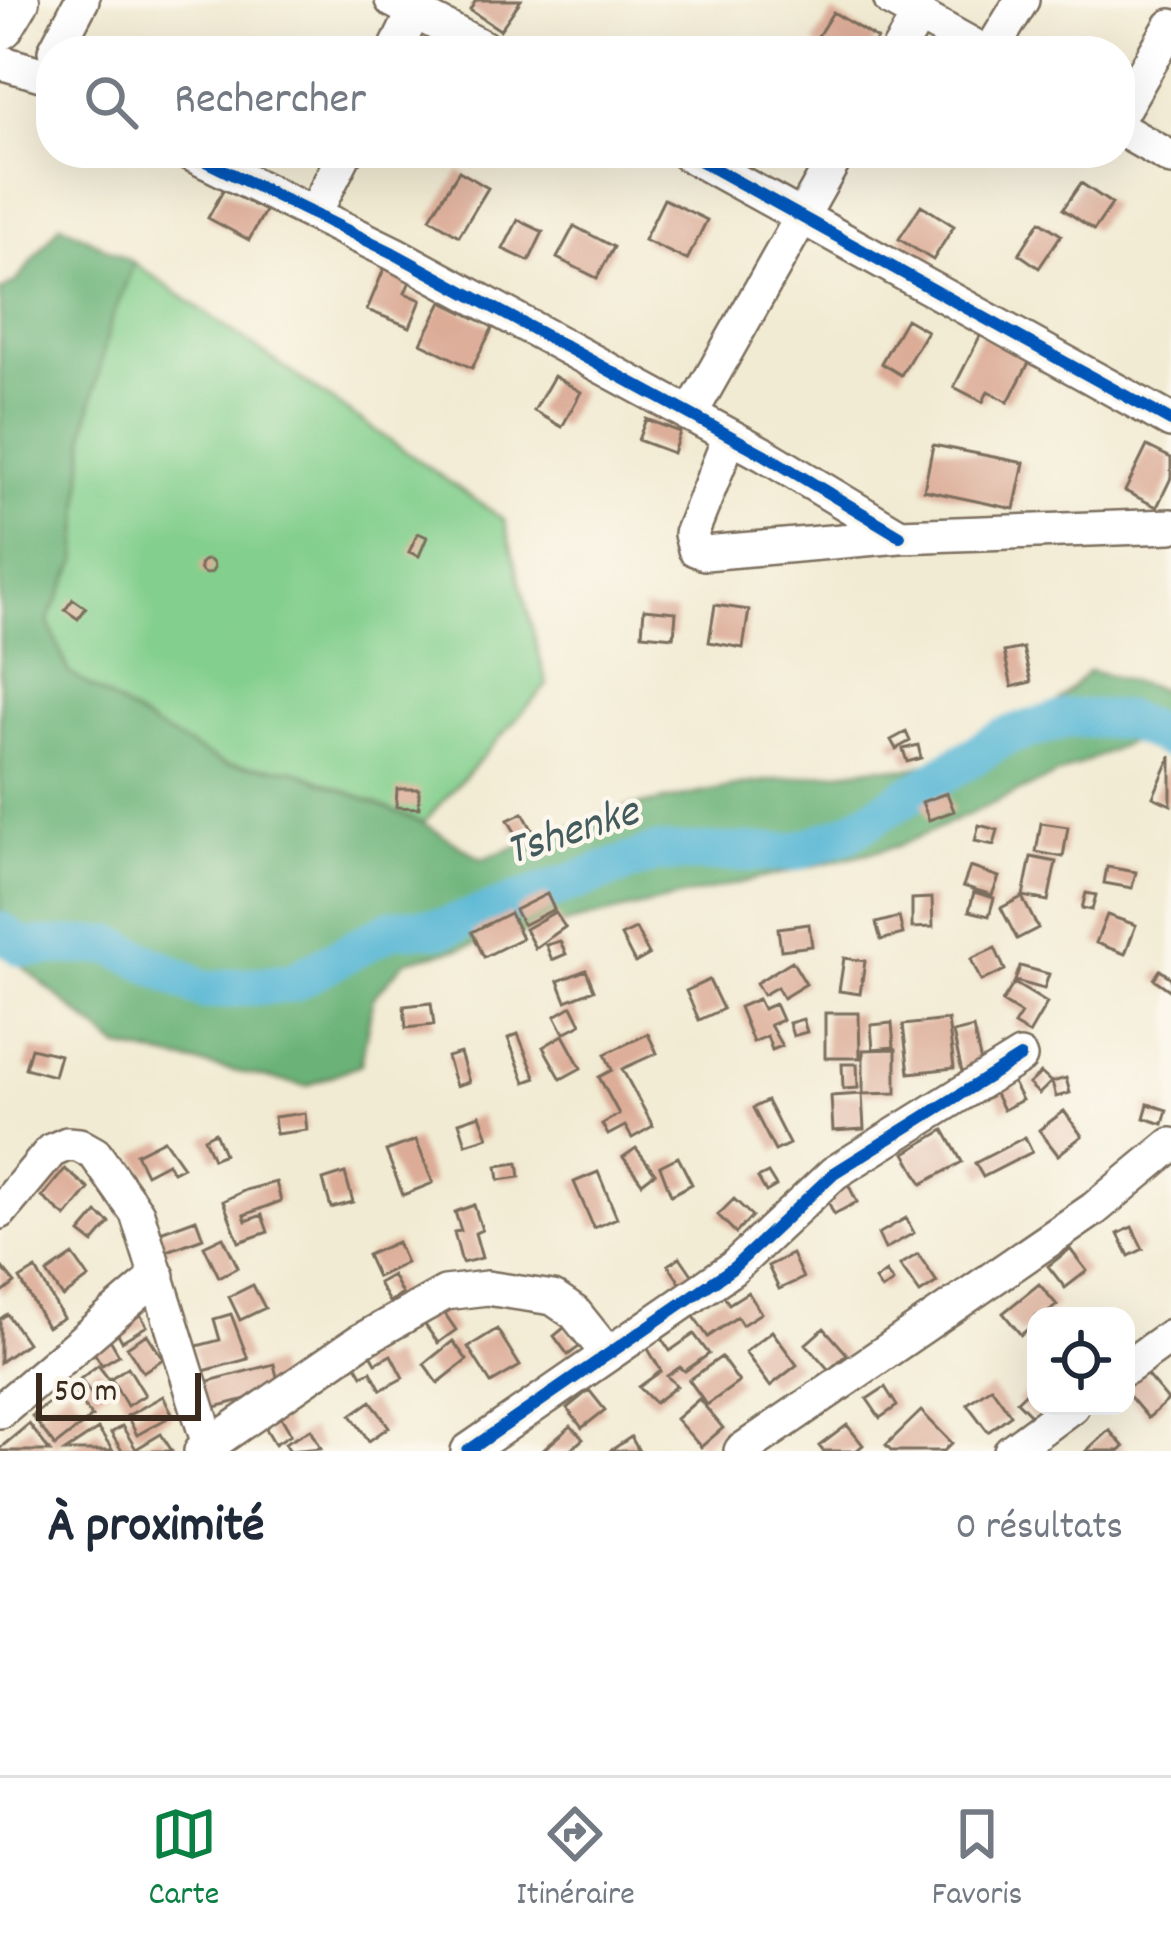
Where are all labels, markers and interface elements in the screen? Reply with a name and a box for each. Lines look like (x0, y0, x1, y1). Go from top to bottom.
search box (36, 36, 1135, 168)
icon: search (78, 69, 144, 135)
text: Rechercher (174, 70, 366, 134)
water label: Tshenke (498, 782, 650, 886)
map controls (1027, 1307, 1135, 1415)
button: locate (1027, 1307, 1135, 1415)
scale bar (36, 1367, 201, 1420)
text: 50 m (54, 1370, 118, 1417)
text: À proximité (48, 1493, 265, 1565)
text: 0 résultats (956, 1502, 1123, 1557)
tab: Carte (149, 1801, 219, 1920)
tab: Itinéraire (516, 1801, 635, 1920)
tab: Favoris (932, 1801, 1023, 1920)

